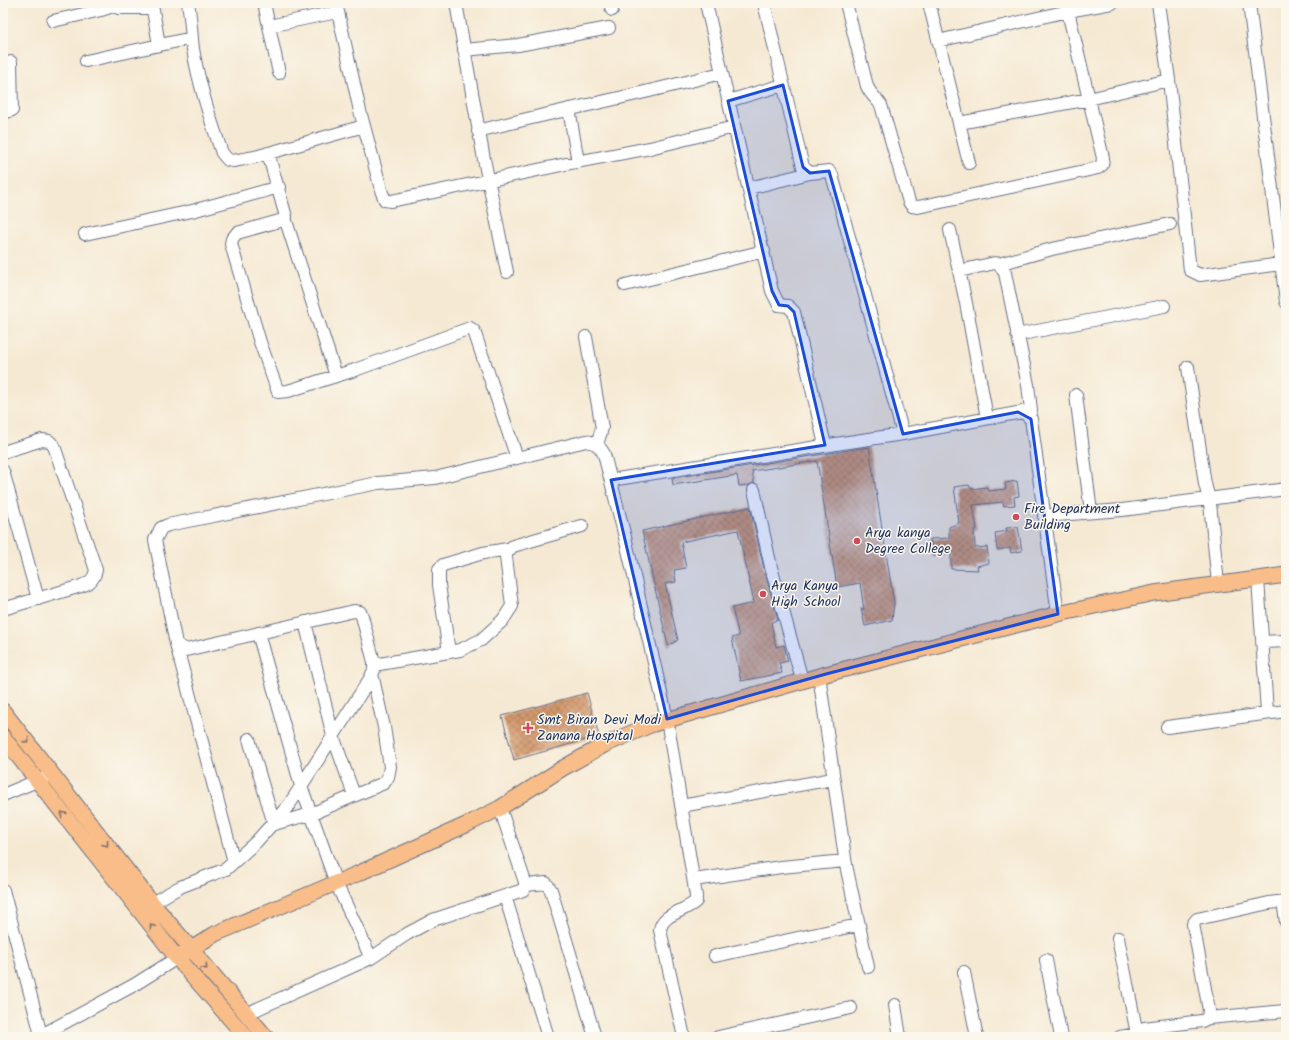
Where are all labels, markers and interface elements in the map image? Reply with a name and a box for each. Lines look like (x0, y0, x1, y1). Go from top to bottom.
place label: Fire Department Building (1024, 498, 1121, 536)
marker: Fire Department Building (1011, 512, 1021, 522)
place label: Arya kanya Degree College (865, 522, 951, 560)
marker: Arya kanya Degree College (852, 536, 862, 546)
place label: Arya Kanya High School (771, 575, 841, 613)
marker: Arya Kanya High School (758, 589, 768, 599)
place label: Smt Biran Devi Modi Zanana Hospital (537, 709, 662, 747)
marker: Smt Biran Devi Modi Zanana Hospital (522, 722, 534, 734)
one-way arrow (22, 737, 29, 744)
one-way arrow (61, 811, 68, 818)
one-way arrow (101, 840, 108, 847)
one-way arrow (150, 924, 157, 931)
one-way arrow (201, 963, 208, 970)

